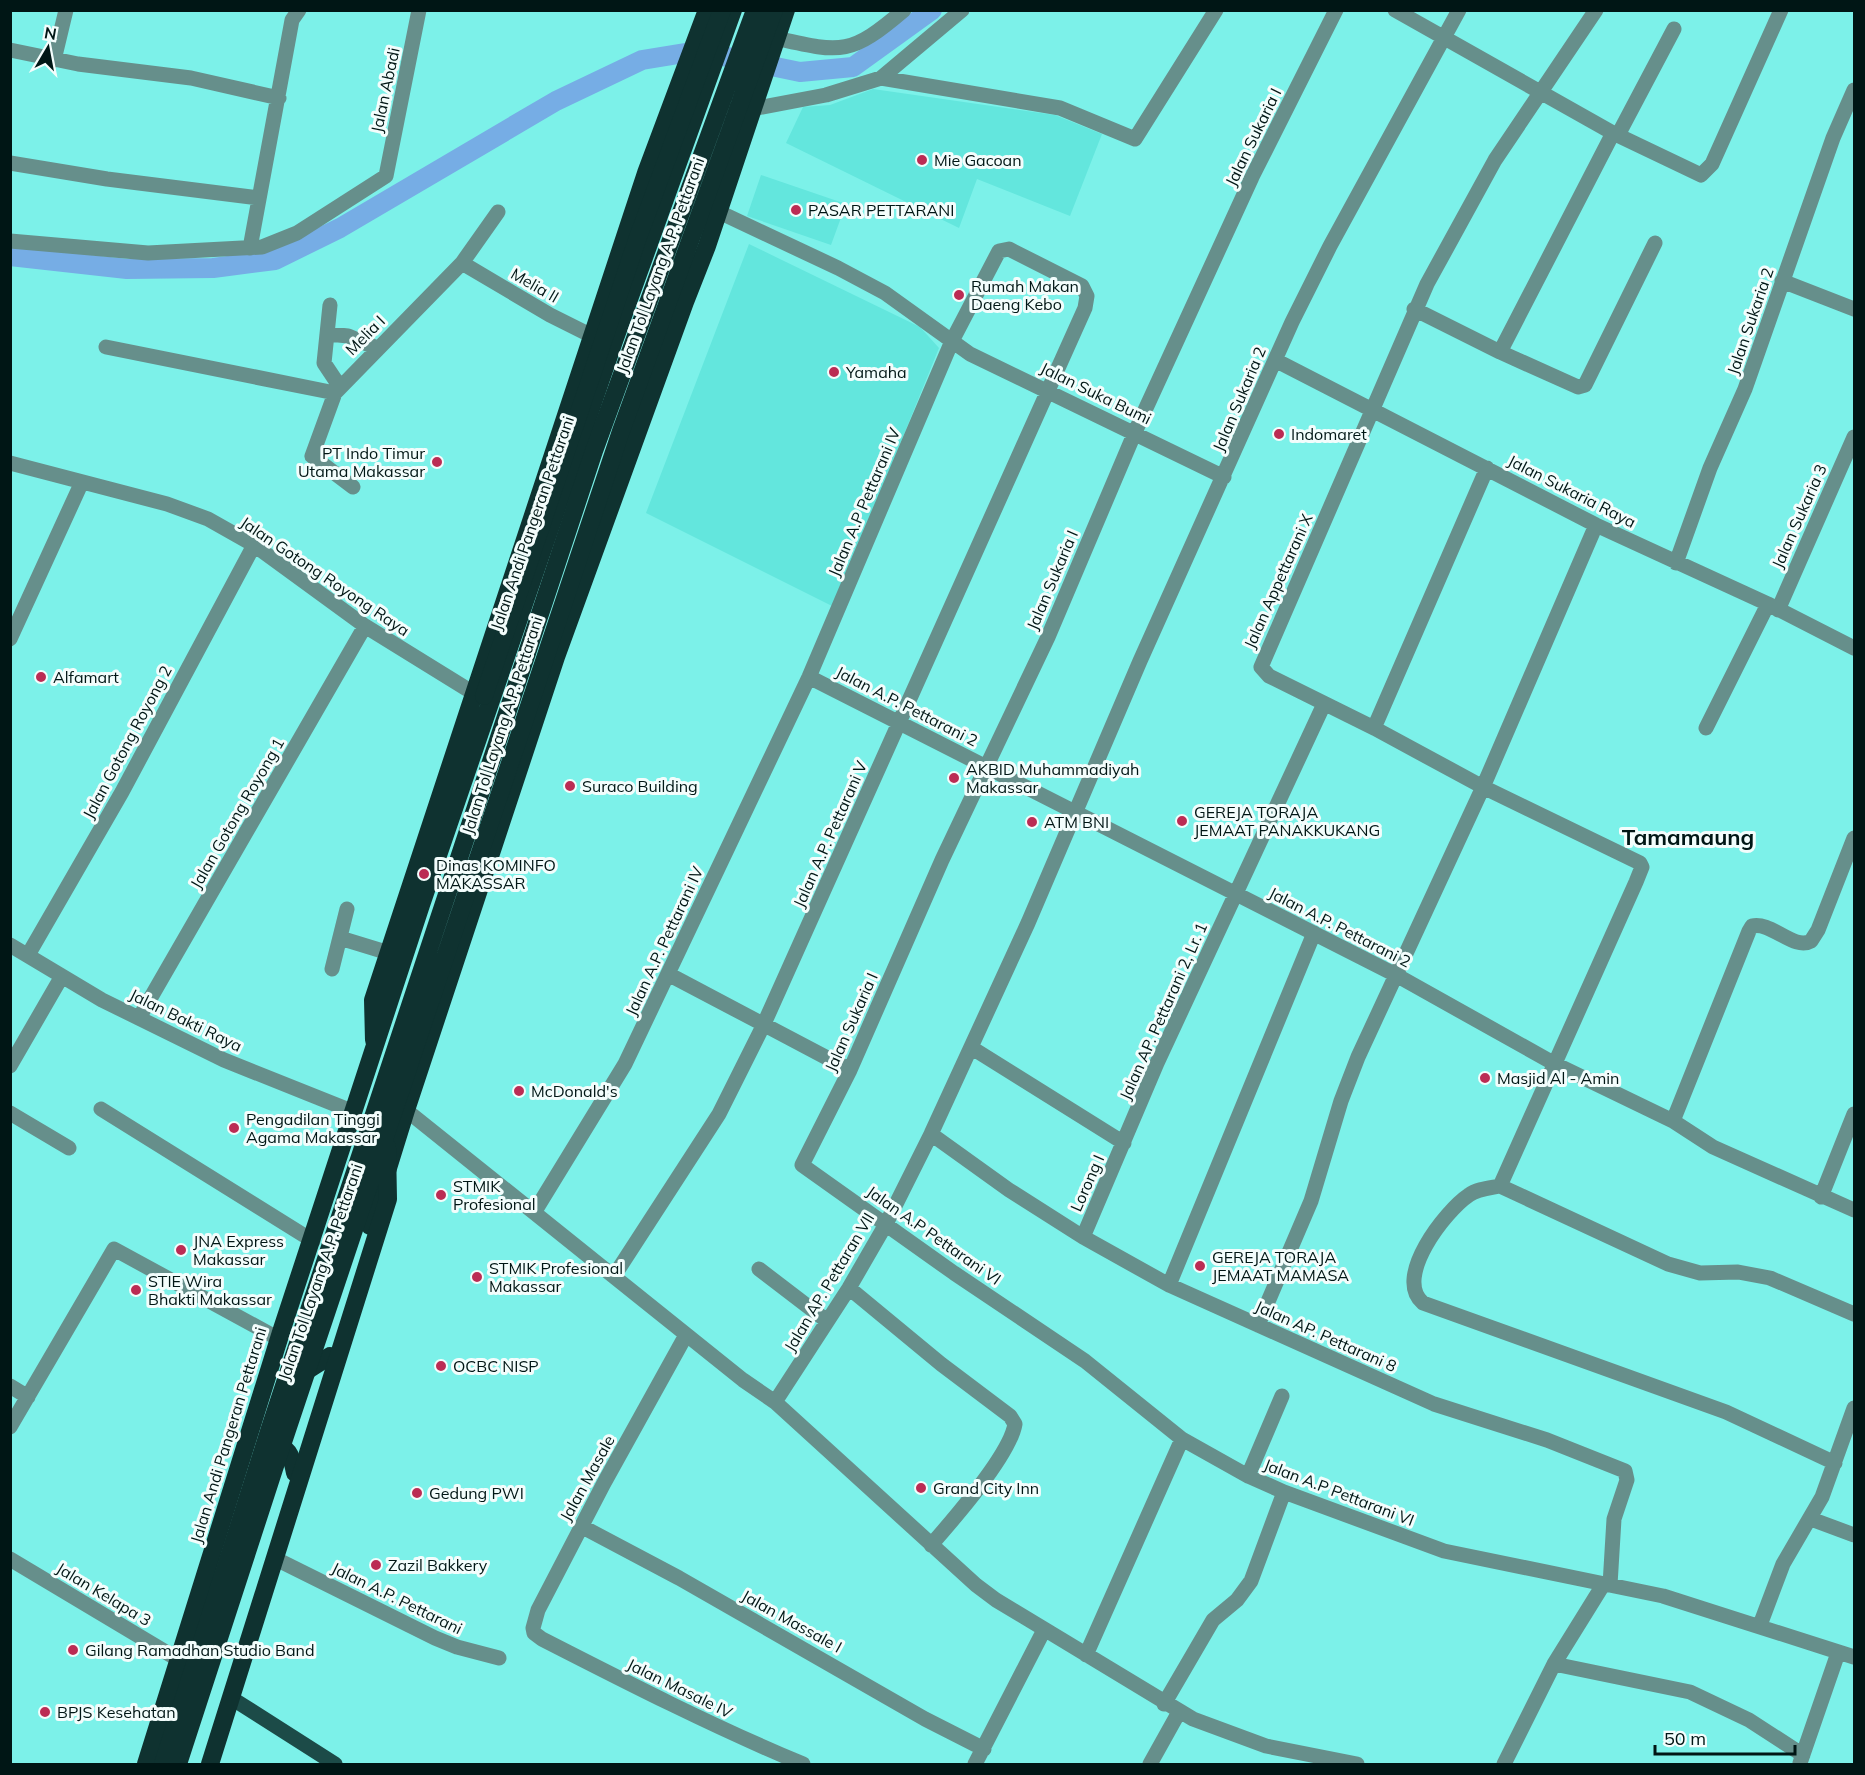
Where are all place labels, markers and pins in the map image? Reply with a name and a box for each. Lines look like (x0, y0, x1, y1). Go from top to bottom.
place label: Mie Gacoan (934, 150, 1022, 170)
marker: Mie Gacoan (915, 153, 929, 167)
place label: PASAR PETTARANI (808, 200, 954, 220)
marker: PASAR PETTARANI (789, 203, 803, 217)
place label: Rumah Makan Daeng Kebo (971, 276, 1079, 314)
marker: Rumah Makan Daeng Kebo (952, 288, 966, 302)
place label: Yamaha (845, 362, 907, 382)
marker: Yamaha (827, 365, 841, 379)
place label: Indomaret (1291, 424, 1367, 444)
marker: Indomaret (1272, 427, 1286, 441)
place label: PT Indo Timur Utama Makassar (298, 443, 425, 481)
marker: PT Indo Timur Utama Makassar (430, 455, 444, 469)
place label: Alfamart (53, 667, 119, 687)
marker: Alfamart (34, 670, 48, 684)
place label: AKBID Muhammadiyah Makassar (966, 759, 1139, 797)
marker: AKBID Muhammadiyah Makassar (947, 771, 961, 785)
place label: Suraco Building (582, 776, 698, 796)
marker: Suraco Building (563, 779, 577, 793)
place label: GEREJA TORAJA JEMAAT PANAKKUKANG (1194, 802, 1380, 840)
place label: ATM BNI (1044, 812, 1109, 832)
marker: GEREJA TORAJA JEMAAT PANAKKUKANG (1175, 814, 1189, 828)
marker: ATM BNI (1025, 815, 1039, 829)
place label: Dinas KOMINFO MAKASSAR (436, 855, 556, 893)
marker: Dinas KOMINFO MAKASSAR (417, 867, 431, 881)
place label: Masjid Al - Amin (1497, 1068, 1619, 1088)
marker: Masjid Al - Amin (1478, 1071, 1492, 1085)
place label: McDonald's (531, 1081, 618, 1101)
marker: McDonald's (512, 1084, 526, 1098)
place label: Pengadilan Tinggi Agama Makassar (246, 1109, 380, 1147)
marker: Pengadilan Tinggi Agama Makassar (227, 1121, 241, 1135)
place label: STMIK Profesional (453, 1176, 536, 1214)
marker: STMIK Profesional (434, 1188, 448, 1202)
place label: JNA Express Makassar (193, 1231, 284, 1269)
marker: JNA Express Makassar (174, 1243, 188, 1257)
place label: GEREJA TORAJA JEMAAT MAMASA (1212, 1247, 1349, 1285)
place label: STMIK Profesional Makassar (489, 1258, 623, 1296)
marker: GEREJA TORAJA JEMAAT MAMASA (1193, 1259, 1207, 1273)
marker: STMIK Profesional Makassar (470, 1270, 484, 1284)
place label: STIE Wira Bhakti Makassar (148, 1271, 272, 1309)
marker: STIE Wira Bhakti Makassar (129, 1283, 143, 1297)
place label: OCBC NISP (453, 1356, 539, 1376)
marker: OCBC NISP (434, 1359, 448, 1373)
place label: Grand City Inn (933, 1478, 1039, 1498)
marker: Grand City Inn (914, 1481, 928, 1495)
place label: Gedung PWI (429, 1483, 524, 1503)
marker: Gedung PWI (410, 1486, 424, 1500)
place label: Zazil Bakkery (388, 1555, 488, 1575)
marker: Zazil Bakkery (369, 1558, 383, 1572)
place label: Gilang Ramadhan Studio Band (85, 1640, 314, 1660)
marker: Gilang Ramadhan Studio Band (66, 1643, 80, 1657)
place label: BPJS Kesehatan (57, 1702, 176, 1722)
marker: BPJS Kesehatan (38, 1705, 52, 1719)

